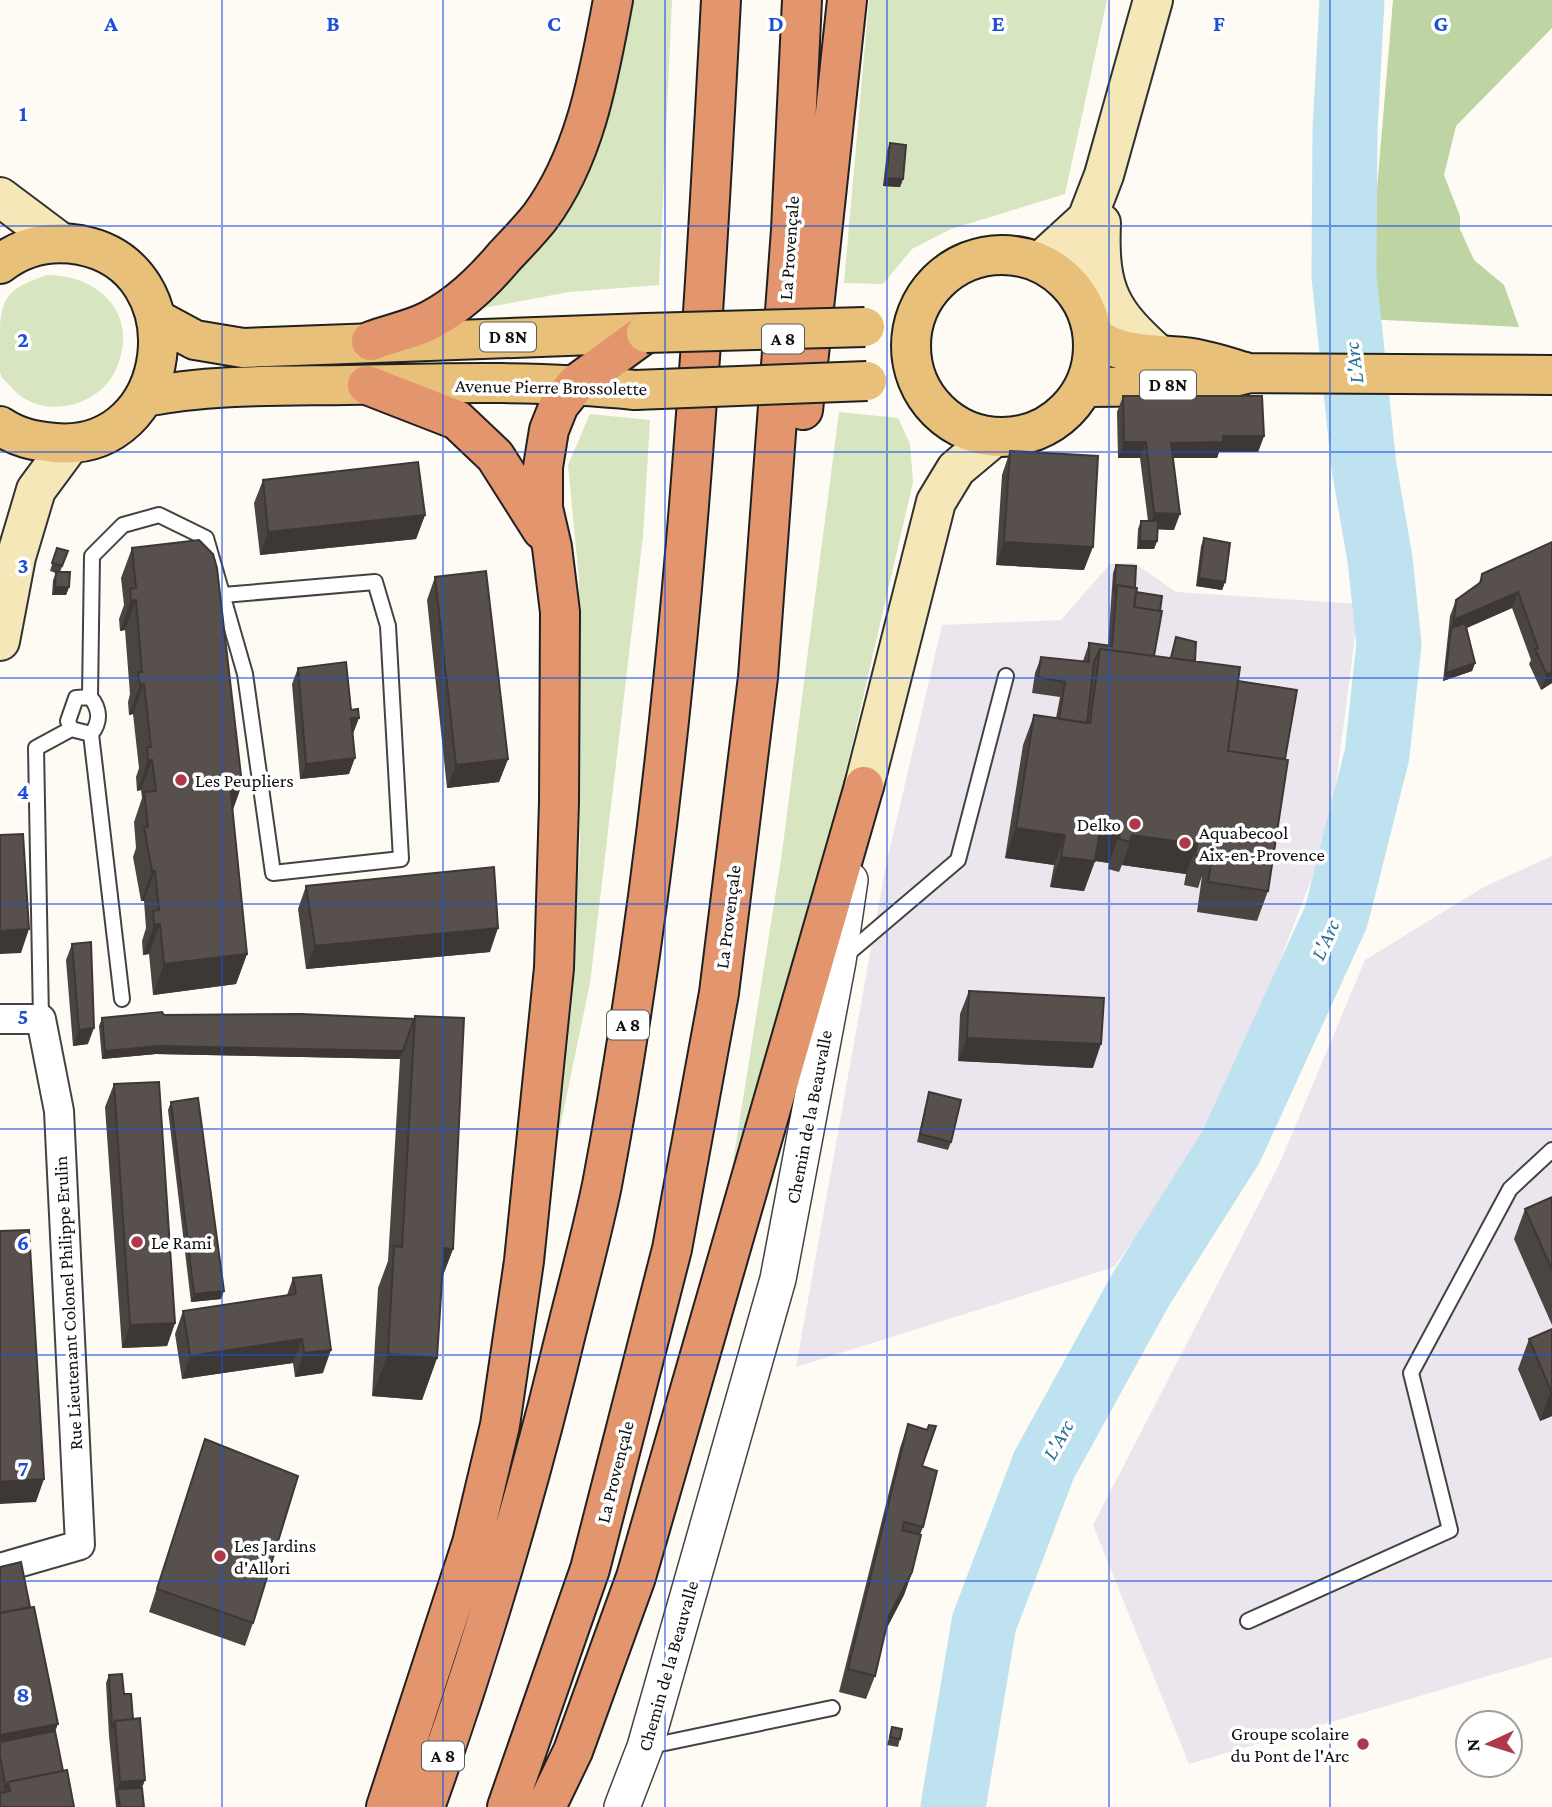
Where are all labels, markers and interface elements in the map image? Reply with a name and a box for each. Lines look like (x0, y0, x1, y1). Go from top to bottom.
text: A (103, 10, 118, 36)
text: B (326, 10, 340, 36)
text: C (547, 10, 561, 36)
text: D (768, 10, 784, 36)
text: E (991, 10, 1005, 36)
text: F (1213, 10, 1225, 36)
text: G (1434, 10, 1449, 36)
text: 1 (19, 100, 28, 126)
street label: La Provençale (775, 195, 803, 301)
road number: D 8N (480, 323, 536, 352)
road number: A 8 (762, 324, 804, 354)
text: 2 (17, 326, 29, 352)
water label: L'Arc (1339, 340, 1368, 385)
road number: D 8N (1140, 370, 1196, 400)
street label: Avenue Pierre Brossolette (455, 375, 647, 399)
text: 3 (17, 552, 29, 578)
place label: Les Peupliers (195, 770, 294, 791)
marker: Les Peupliers (173, 772, 189, 788)
text: 4 (17, 778, 29, 804)
place label: Delko (1077, 814, 1121, 835)
marker: Delko (1127, 816, 1143, 832)
place label: Aquabecool Aix-en-Provence (1199, 822, 1325, 865)
marker: Aquabecool Aix-en-Provence (1177, 835, 1193, 851)
street label: La Provençale (711, 864, 745, 970)
water label: L'Arc (1306, 916, 1345, 964)
text: 5 (17, 1003, 29, 1029)
road number: A 8 (607, 1010, 649, 1040)
street label: Chemin de la Beauvalle (782, 1028, 836, 1206)
street label: Rue Lieutenant Colonel Philippe Erulin (50, 1155, 86, 1451)
text: 6 (17, 1229, 29, 1255)
place label: Le Rami (151, 1232, 212, 1253)
marker: Le Rami (129, 1234, 145, 1250)
water label: L'Arc (1037, 1416, 1079, 1464)
street label: La Provençale (592, 1419, 638, 1525)
text: 7 (17, 1455, 29, 1481)
place label: Les Jardins d'Allori (234, 1535, 316, 1578)
marker: Les Jardins d'Allori (212, 1548, 228, 1564)
street label: Chemin de la Beauvalle (634, 1578, 702, 1754)
text: 8 (16, 1681, 30, 1707)
north arrow (1454, 1709, 1524, 1779)
place label: Groupe scolaire du Pont de l'Arc (1231, 1723, 1349, 1766)
marker: Groupe scolaire du Pont de l'Arc (1355, 1736, 1371, 1752)
text: N (1462, 1738, 1483, 1752)
road number: A 8 (422, 1742, 464, 1770)

